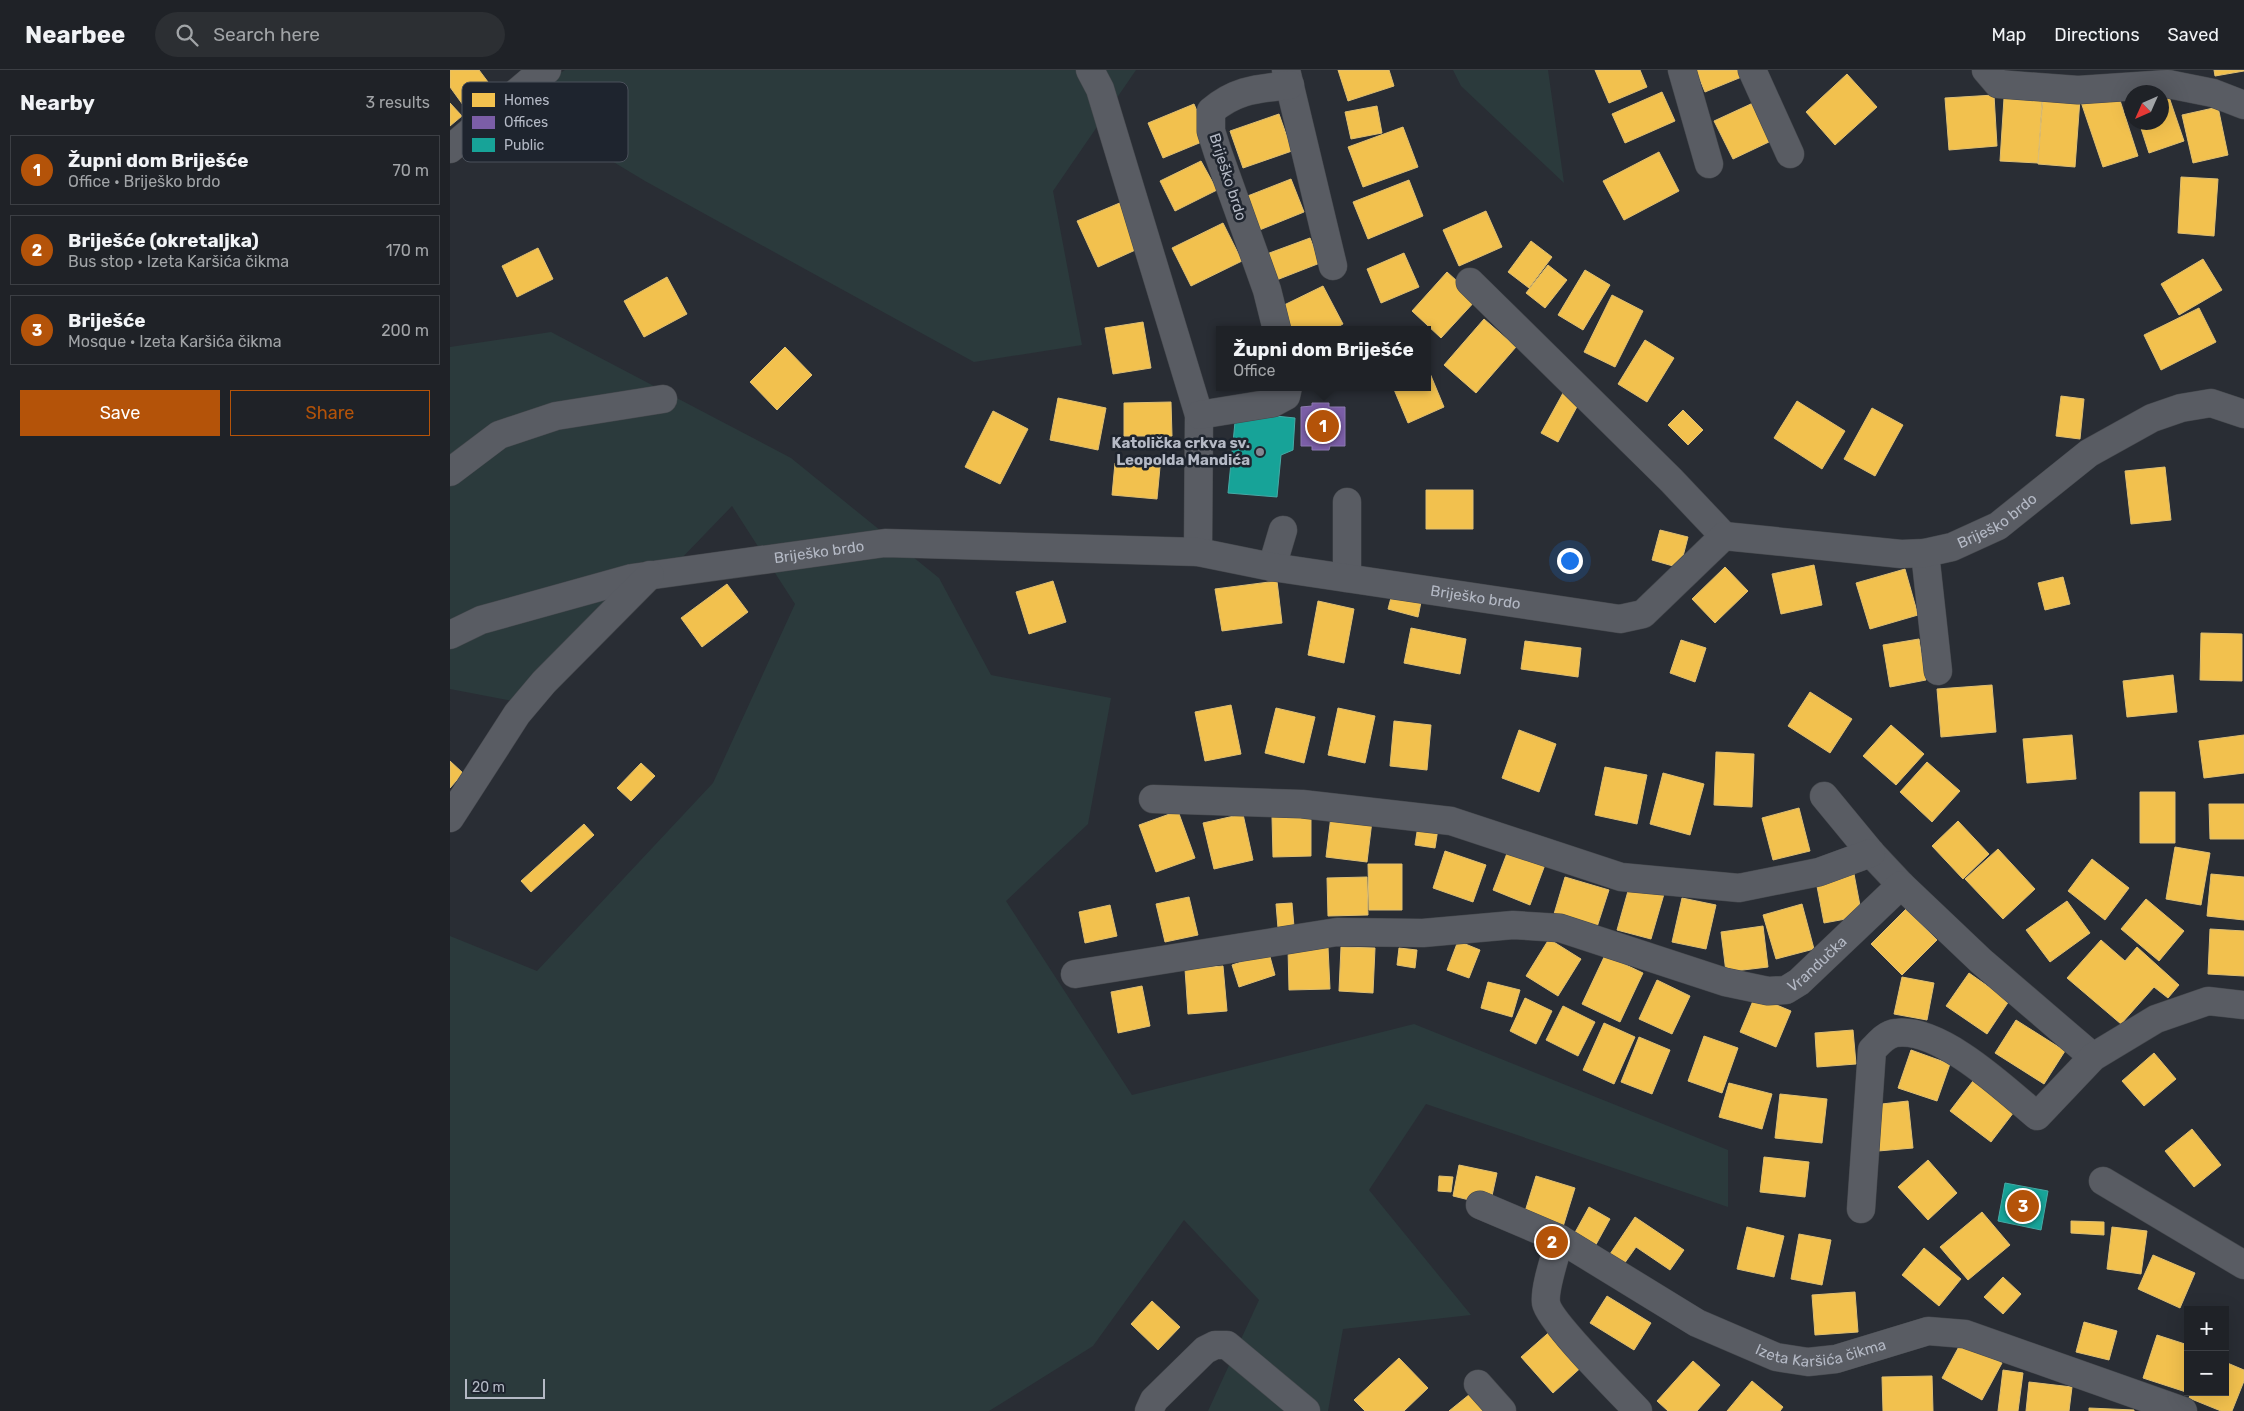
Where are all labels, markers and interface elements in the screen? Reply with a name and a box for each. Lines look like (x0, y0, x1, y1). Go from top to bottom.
search box (155, 12, 505, 57)
text: Nearbee (25, 21, 125, 49)
icon: search (173, 21, 201, 49)
text: Search here (213, 23, 320, 46)
text: Map (1991, 24, 2026, 46)
text: Directions (2054, 24, 2140, 46)
text: Saved (2168, 24, 2219, 46)
legend (462, 82, 628, 162)
north arrow (2124, 85, 2169, 130)
text: Nearby (20, 90, 95, 115)
text: Homes (504, 92, 549, 109)
text: 3 results (365, 93, 430, 112)
text: Offices (504, 114, 548, 131)
street label: Briješko brdo (1205, 131, 1251, 223)
text: Public (504, 137, 545, 154)
text: Župni dom Briješće (68, 149, 249, 172)
text: 1 (33, 161, 41, 180)
text: 70 m (392, 161, 429, 180)
text: Office · Briješko brdo (68, 172, 220, 191)
text: Briješće (okretaljka) (68, 229, 259, 252)
text: 2 (32, 241, 42, 260)
text: 170 m (386, 241, 429, 260)
text: Bus stop · Izeta Karšića čikma (68, 252, 289, 271)
text: Briješće (68, 309, 145, 332)
text: 3 (32, 321, 42, 340)
text: 200 m (381, 321, 429, 340)
popup (1216, 326, 1431, 391)
text: Mosque · Izeta Karšića čikma (68, 332, 282, 351)
text: Župni dom Briješće (1233, 338, 1414, 361)
text: Office (1233, 361, 1276, 380)
button: Save (20, 390, 220, 436)
button: Share (230, 390, 430, 436)
pin: 1 (1307, 407, 1339, 445)
place label: Katolička crkva sv. Leopolda Mandića (1112, 434, 1250, 469)
marker: Katolička crkva sv. Leopolda Mandića (1254, 446, 1266, 458)
street label: Briješko brdo (1954, 489, 2041, 552)
street label: Briješko brdo (773, 537, 865, 567)
your location (1557, 548, 1583, 574)
street label: Briješko brdo (1429, 582, 1522, 613)
street label: Vrandučka (1784, 932, 1851, 996)
pin: 3 (2007, 1187, 2039, 1225)
pin: 2 (1536, 1223, 1568, 1261)
map controls (2184, 1306, 2229, 1396)
button: + (2184, 1306, 2229, 1351)
street label: Izeta Karšića čikma (1753, 1335, 1888, 1371)
button: − (2184, 1351, 2229, 1396)
scale bar (465, 1376, 545, 1399)
text: 20 m (472, 1379, 505, 1396)

